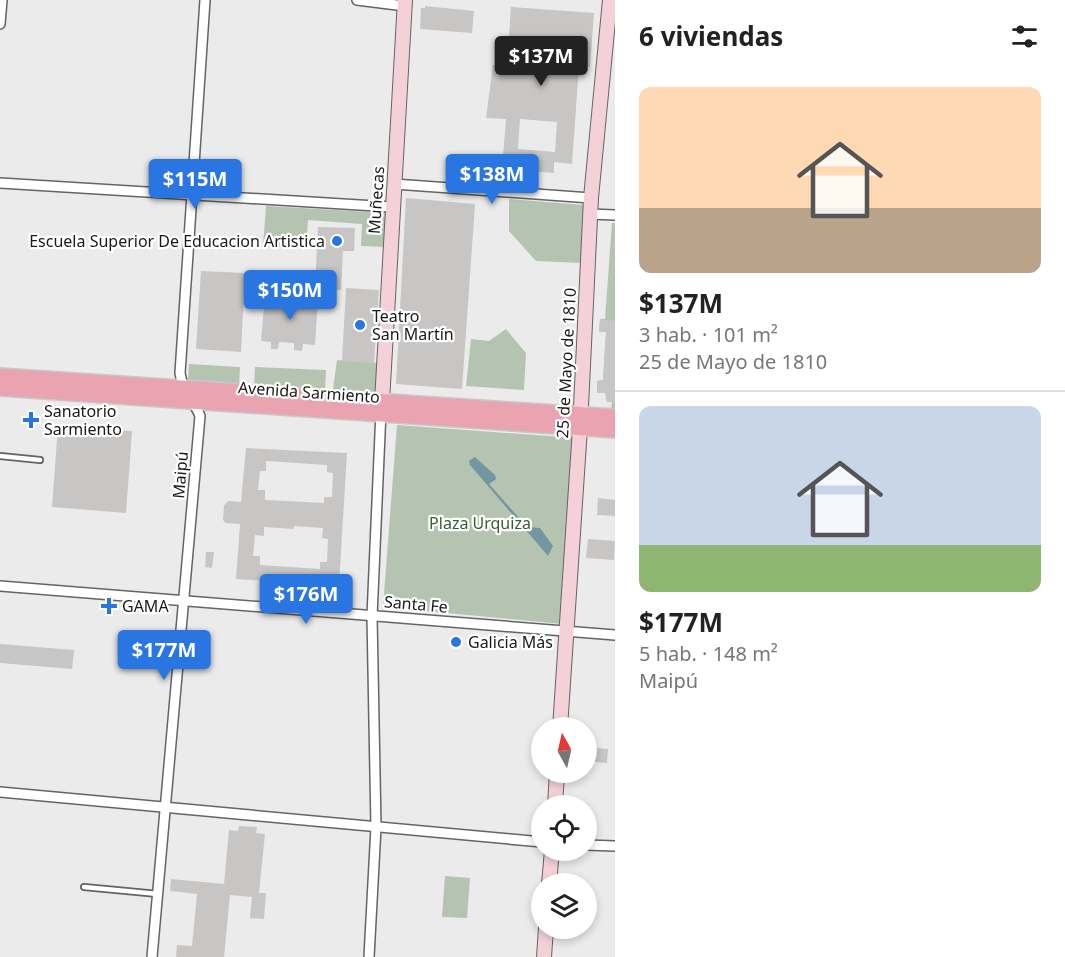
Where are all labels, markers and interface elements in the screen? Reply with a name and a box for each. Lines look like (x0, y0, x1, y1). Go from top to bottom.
text: 6 viviendas (639, 18, 783, 54)
icon: filters (1008, 20, 1041, 53)
pin: $137M (499, 36, 583, 87)
text: $137M (509, 42, 573, 69)
icon: home (786, 126, 894, 234)
pin: $138M (450, 154, 534, 205)
pin: $115M (153, 159, 237, 210)
text: $138M (460, 160, 524, 187)
text: $115M (163, 165, 227, 192)
street label: Muñecas (363, 165, 389, 235)
place label: Escuela Superior De Educacion Artistica (29, 230, 325, 252)
marker: Escuela Superior De Educacion Artistica (330, 234, 344, 248)
pin: $150M (248, 270, 332, 321)
text: $150M (258, 276, 322, 303)
text: $137M (639, 285, 723, 321)
street label: 25 de Mayo de 1810 (551, 287, 581, 439)
place label: Teatro San Martín (372, 305, 454, 345)
marker: Teatro San Martín (353, 318, 367, 332)
text: 3 hab. · 101 m² (639, 321, 778, 348)
text: 25 de Mayo de 1810 (639, 348, 827, 375)
street label: Avenida Sarmiento (237, 376, 381, 408)
place label: Sanatorio Sarmiento (44, 400, 122, 440)
marker: Sanatorio Sarmiento (22, 411, 40, 429)
icon: home (786, 445, 894, 553)
street label: Maipú (167, 450, 193, 500)
park label: Plaza Urquiza (429, 512, 531, 534)
pin: $176M (264, 574, 348, 625)
text: $176M (274, 580, 338, 607)
street label: Santa Fe (383, 590, 449, 618)
place label: GAMA (122, 595, 169, 617)
marker: GAMA (100, 597, 118, 615)
text: $177M (639, 604, 723, 640)
pin: $177M (122, 630, 206, 681)
place label: Galicia Más (468, 631, 553, 653)
marker: Galicia Más (449, 635, 463, 649)
text: $177M (132, 636, 196, 663)
text: 5 hab. · 148 m² (639, 640, 778, 667)
text: Maipú (639, 667, 698, 694)
north arrow (531, 717, 597, 783)
map controls (531, 717, 597, 939)
button: locate (531, 795, 597, 861)
button: layers (531, 873, 597, 939)

